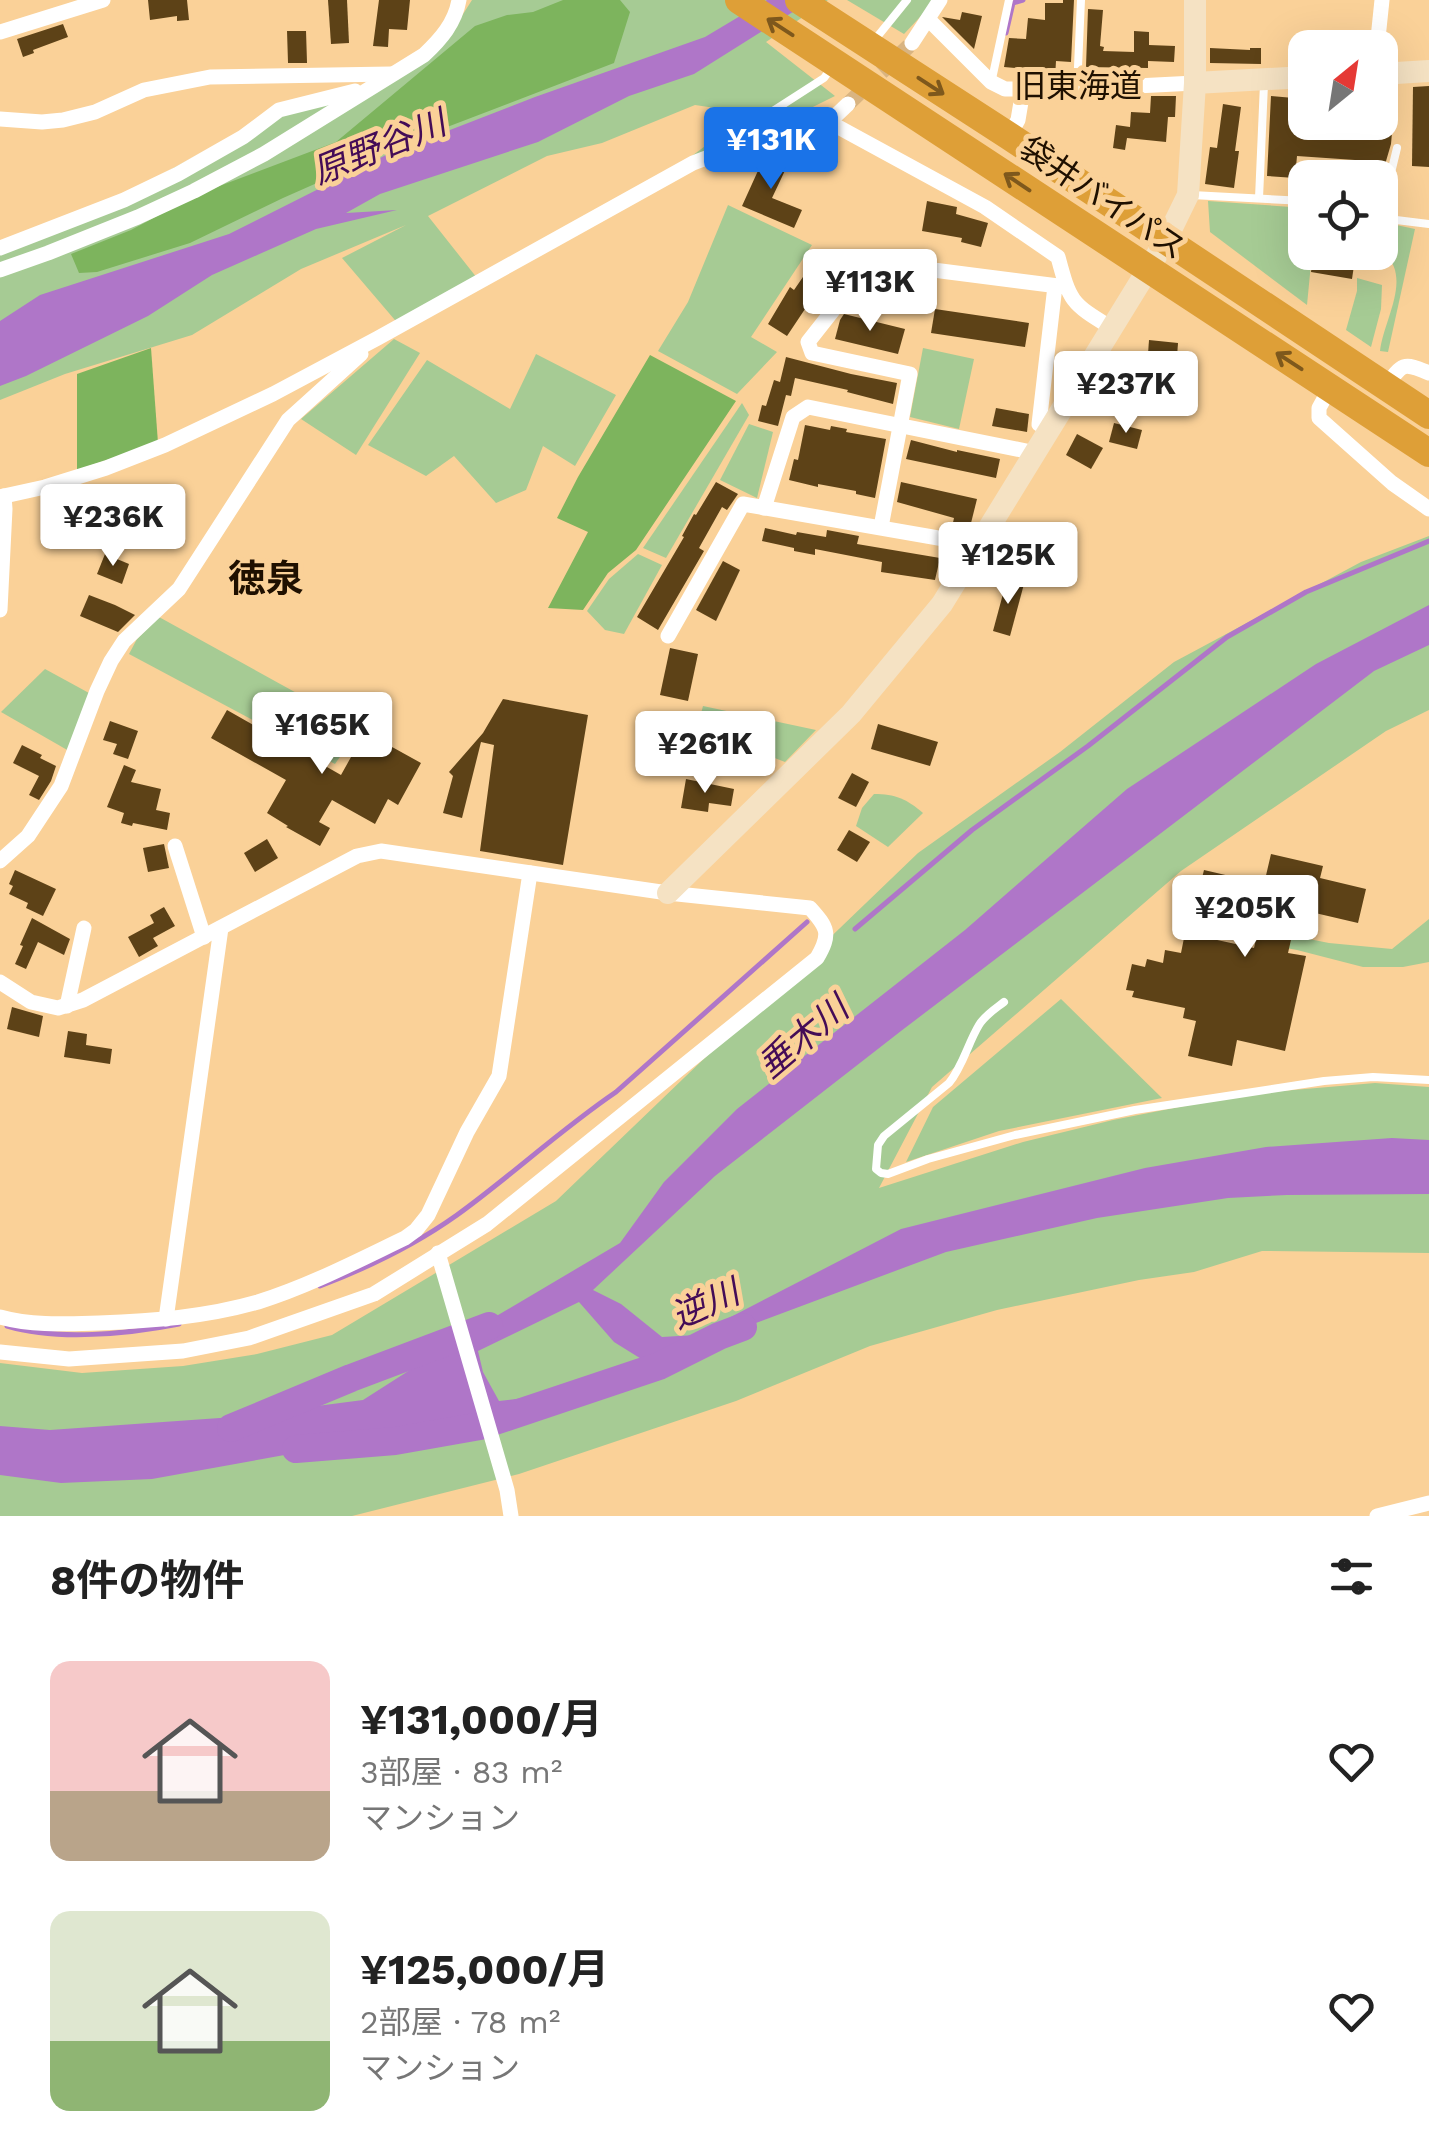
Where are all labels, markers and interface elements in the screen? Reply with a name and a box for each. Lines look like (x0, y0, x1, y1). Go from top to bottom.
one-way arrow (767, 16, 795, 37)
north arrow (1288, 30, 1398, 140)
map controls (1288, 30, 1398, 270)
street label: 旧東海道 (1014, 67, 1142, 105)
one-way arrow (917, 75, 945, 96)
water label: 原野谷川 (306, 100, 455, 193)
pin: ¥131K (701, 107, 841, 192)
text: ¥131K (726, 120, 816, 158)
street label: 袋井バイパス (1013, 129, 1193, 267)
button: locate (1288, 160, 1398, 270)
one-way arrow (1004, 172, 1032, 193)
pin: ¥113K (800, 249, 940, 334)
text: ¥113K (825, 262, 915, 300)
pin: ¥237K (1056, 351, 1196, 436)
one-way arrow (1275, 351, 1303, 372)
text: ¥237K (1076, 364, 1176, 402)
pin: ¥236K (43, 484, 183, 569)
text: ¥236K (62, 497, 164, 535)
pin: ¥125K (938, 522, 1078, 607)
text: ¥125K (960, 535, 1056, 573)
district label: 徳泉 (228, 557, 304, 601)
pin: ¥165K (252, 692, 392, 777)
text: ¥165K (274, 705, 370, 743)
pin: ¥261K (635, 711, 775, 796)
text: ¥261K (657, 724, 753, 762)
pin: ¥205K (1175, 875, 1315, 960)
text: ¥205K (1194, 888, 1296, 926)
water label: 垂木川 (749, 985, 860, 1087)
water label: 逆川 (664, 1269, 749, 1337)
icon: filters (1324, 1549, 1379, 1604)
text: 8件の物件 (50, 1556, 244, 1605)
text: ¥131,000/月 (360, 1695, 603, 1744)
icon: home (130, 1701, 250, 1821)
icon: heart (1324, 1734, 1379, 1789)
text: 3部屋 · 83 m² (360, 1753, 563, 1791)
text: マンション (360, 1799, 520, 1837)
text: ¥125,000/月 (360, 1945, 609, 1994)
icon: home (130, 1951, 250, 2071)
icon: heart (1324, 1984, 1379, 2039)
text: 2部屋 · 78 m² (360, 2003, 561, 2041)
text: マンション (360, 2049, 520, 2087)

